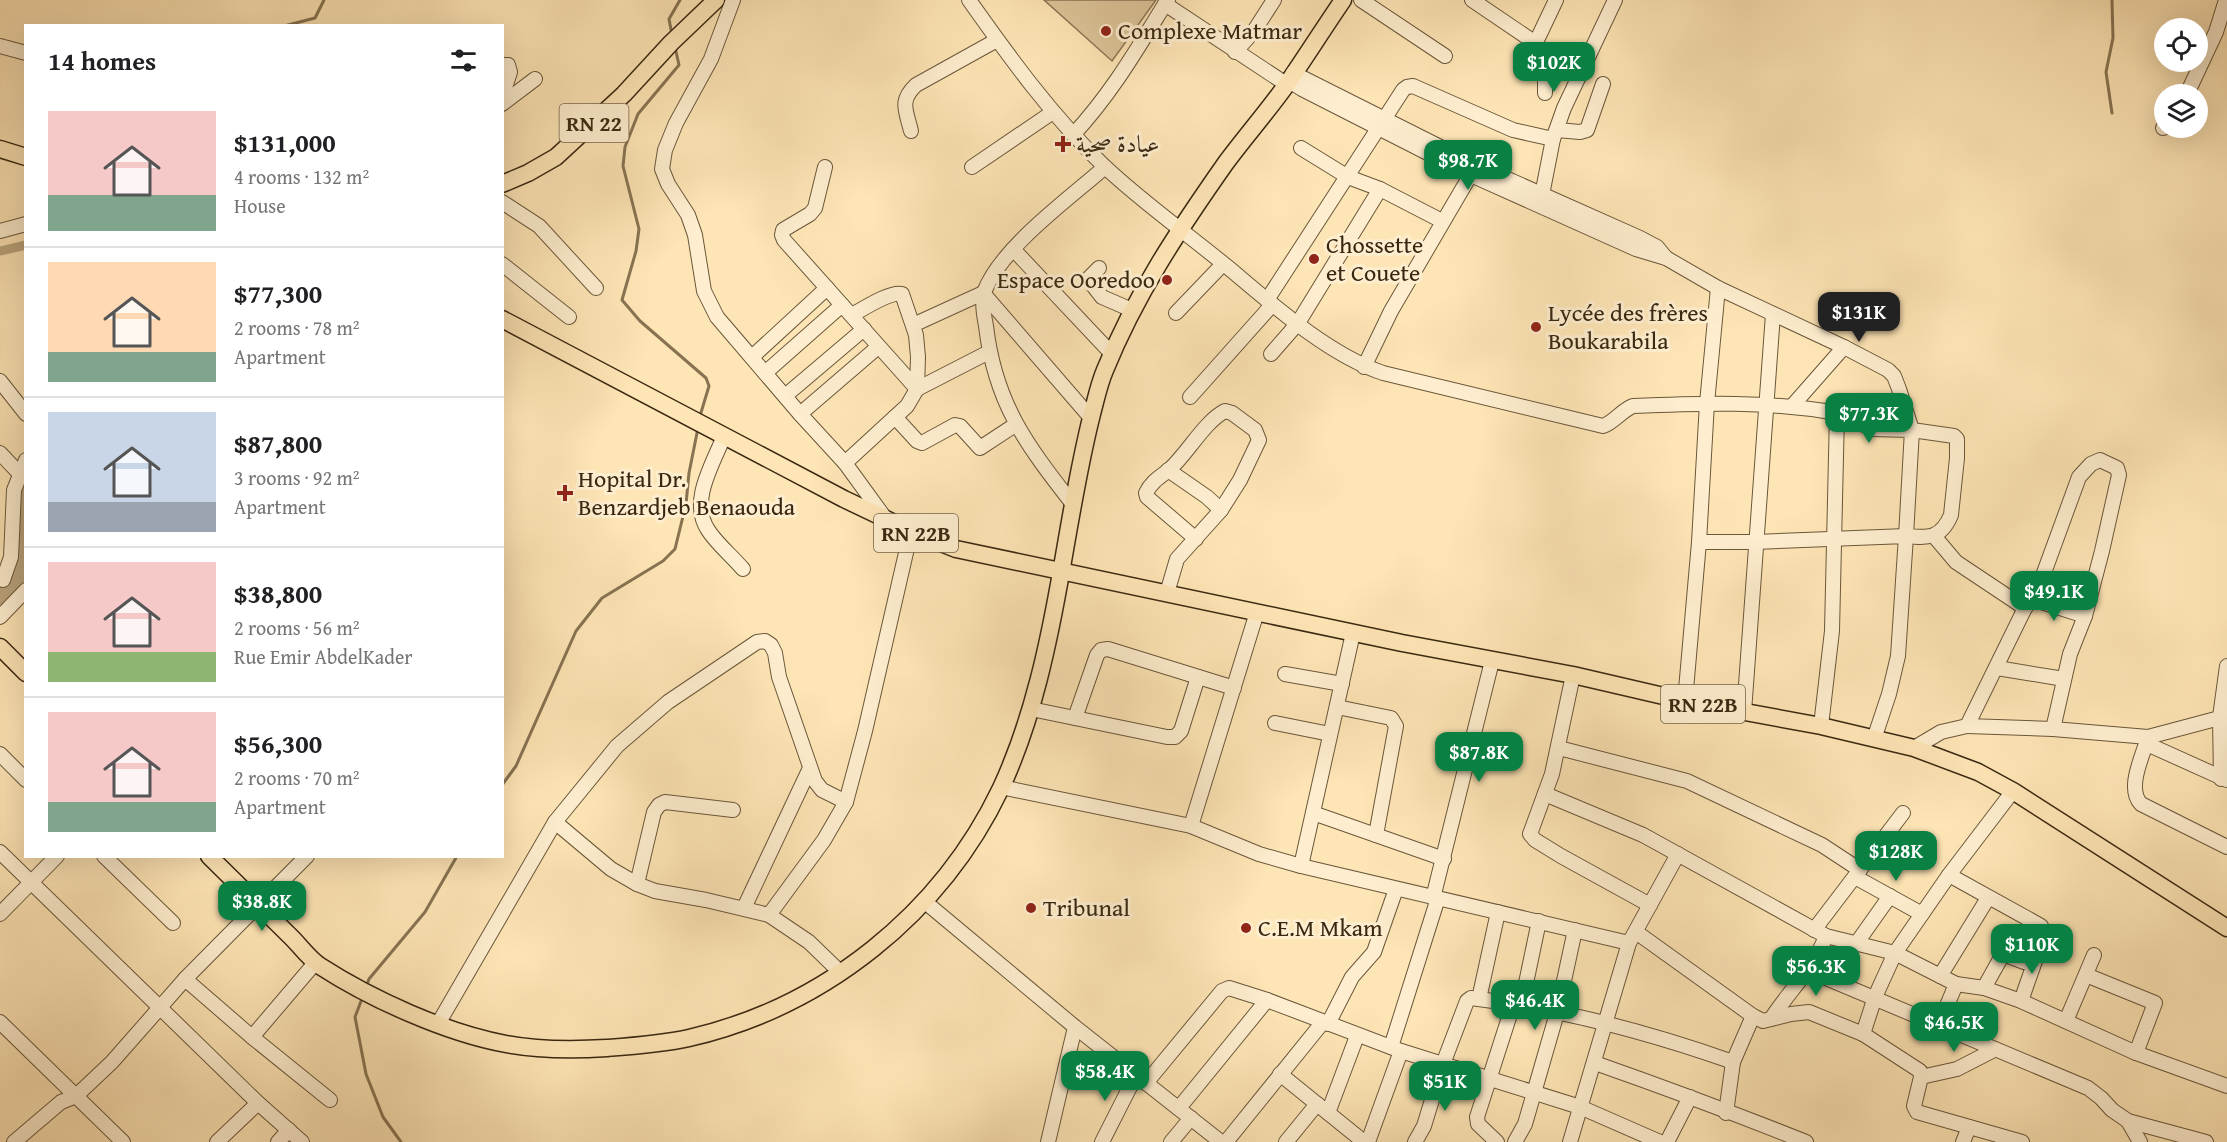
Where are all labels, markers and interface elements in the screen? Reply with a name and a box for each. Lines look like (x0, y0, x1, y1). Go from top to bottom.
place label: Complexe Matmar (1118, 13, 1302, 48)
map controls (2154, 18, 2208, 138)
button: locate (2154, 18, 2208, 72)
marker: Complexe Matmar (1099, 24, 1113, 38)
text: 14 homes (48, 41, 156, 80)
pin: $102K (1512, 42, 1596, 93)
icon: filters (447, 44, 480, 77)
text: $102K (1527, 47, 1581, 76)
button: layers (2154, 84, 2208, 138)
road number: RN 22 (560, 104, 628, 142)
text: $131,000 (234, 123, 336, 162)
place label: عيادة صحية (1076, 126, 1159, 161)
icon: home (96, 135, 168, 207)
marker: عيادة صحية (1054, 135, 1072, 153)
pin: $98.7K (1419, 140, 1517, 191)
text: $98.7K (1438, 145, 1498, 174)
text: 4 rooms · 132 m² (234, 162, 369, 191)
text: House (234, 191, 286, 220)
place label: Chossette et Couete (1326, 227, 1423, 290)
marker: Chossette et Couete (1307, 252, 1321, 266)
place label: Espace Ooredoo (997, 262, 1155, 297)
marker: Espace Ooredoo (1160, 273, 1174, 287)
text: $77,300 (234, 274, 322, 313)
icon: home (96, 286, 168, 358)
pin: $131K (1817, 292, 1901, 343)
place label: Lycée des frères Boukarabila (1548, 295, 1708, 358)
text: $131K (1832, 297, 1886, 326)
text: 2 rooms · 78 m² (234, 313, 360, 342)
marker: Lycée des frères Boukarabila (1529, 320, 1543, 334)
text: Apartment (234, 342, 326, 371)
pin: $77.3K (1820, 393, 1918, 444)
text: $77.3K (1839, 398, 1899, 427)
text: $87,800 (234, 424, 322, 463)
icon: home (96, 436, 168, 508)
place label: Hopital Dr. Benzardjeb Benaouda (578, 461, 796, 524)
text: 3 rooms · 92 m² (234, 463, 360, 492)
marker: Hopital Dr. Benzardjeb Benaouda (556, 484, 574, 502)
text: Apartment (234, 492, 326, 521)
road number: RN 22B (874, 514, 958, 552)
pin: $49.1K (2005, 571, 2103, 622)
text: $38,800 (234, 574, 322, 613)
text: $49.1K (2024, 576, 2084, 605)
icon: home (96, 586, 168, 658)
text: 2 rooms · 56 m² (234, 613, 360, 642)
text: Rue Emir AbdelKader (234, 642, 413, 671)
road number: RN 22B (1661, 685, 1745, 723)
text: $56,300 (234, 724, 322, 763)
pin: $87.8K (1430, 732, 1528, 783)
icon: home (96, 736, 168, 808)
text: $87.8K (1449, 737, 1509, 766)
text: 2 rooms · 70 m² (234, 763, 360, 792)
text: Apartment (234, 792, 326, 821)
pin: $128K (1854, 831, 1938, 882)
text: $128K (1869, 836, 1923, 865)
pin: $38.8K (213, 881, 311, 932)
text: $38.8K (232, 886, 292, 915)
place label: Tribunal (1043, 890, 1130, 925)
marker: Tribunal (1024, 901, 1038, 915)
place label: C.E.M Mkam (1258, 910, 1383, 945)
marker: C.E.M Mkam (1239, 921, 1253, 935)
pin: $110K (1990, 924, 2074, 975)
text: $110K (2005, 929, 2059, 958)
pin: $56.3K (1767, 946, 1865, 997)
text: $56.3K (1786, 951, 1846, 980)
pin: $46.4K (1486, 980, 1584, 1031)
text: $46.4K (1505, 985, 1565, 1014)
pin: $46.5K (1905, 1002, 2003, 1053)
text: $46.5K (1924, 1007, 1984, 1036)
pin: $58.4K (1056, 1051, 1154, 1102)
text: $58.4K (1075, 1056, 1135, 1085)
pin: $51K (1409, 1061, 1481, 1112)
text: $51K (1423, 1066, 1467, 1095)

